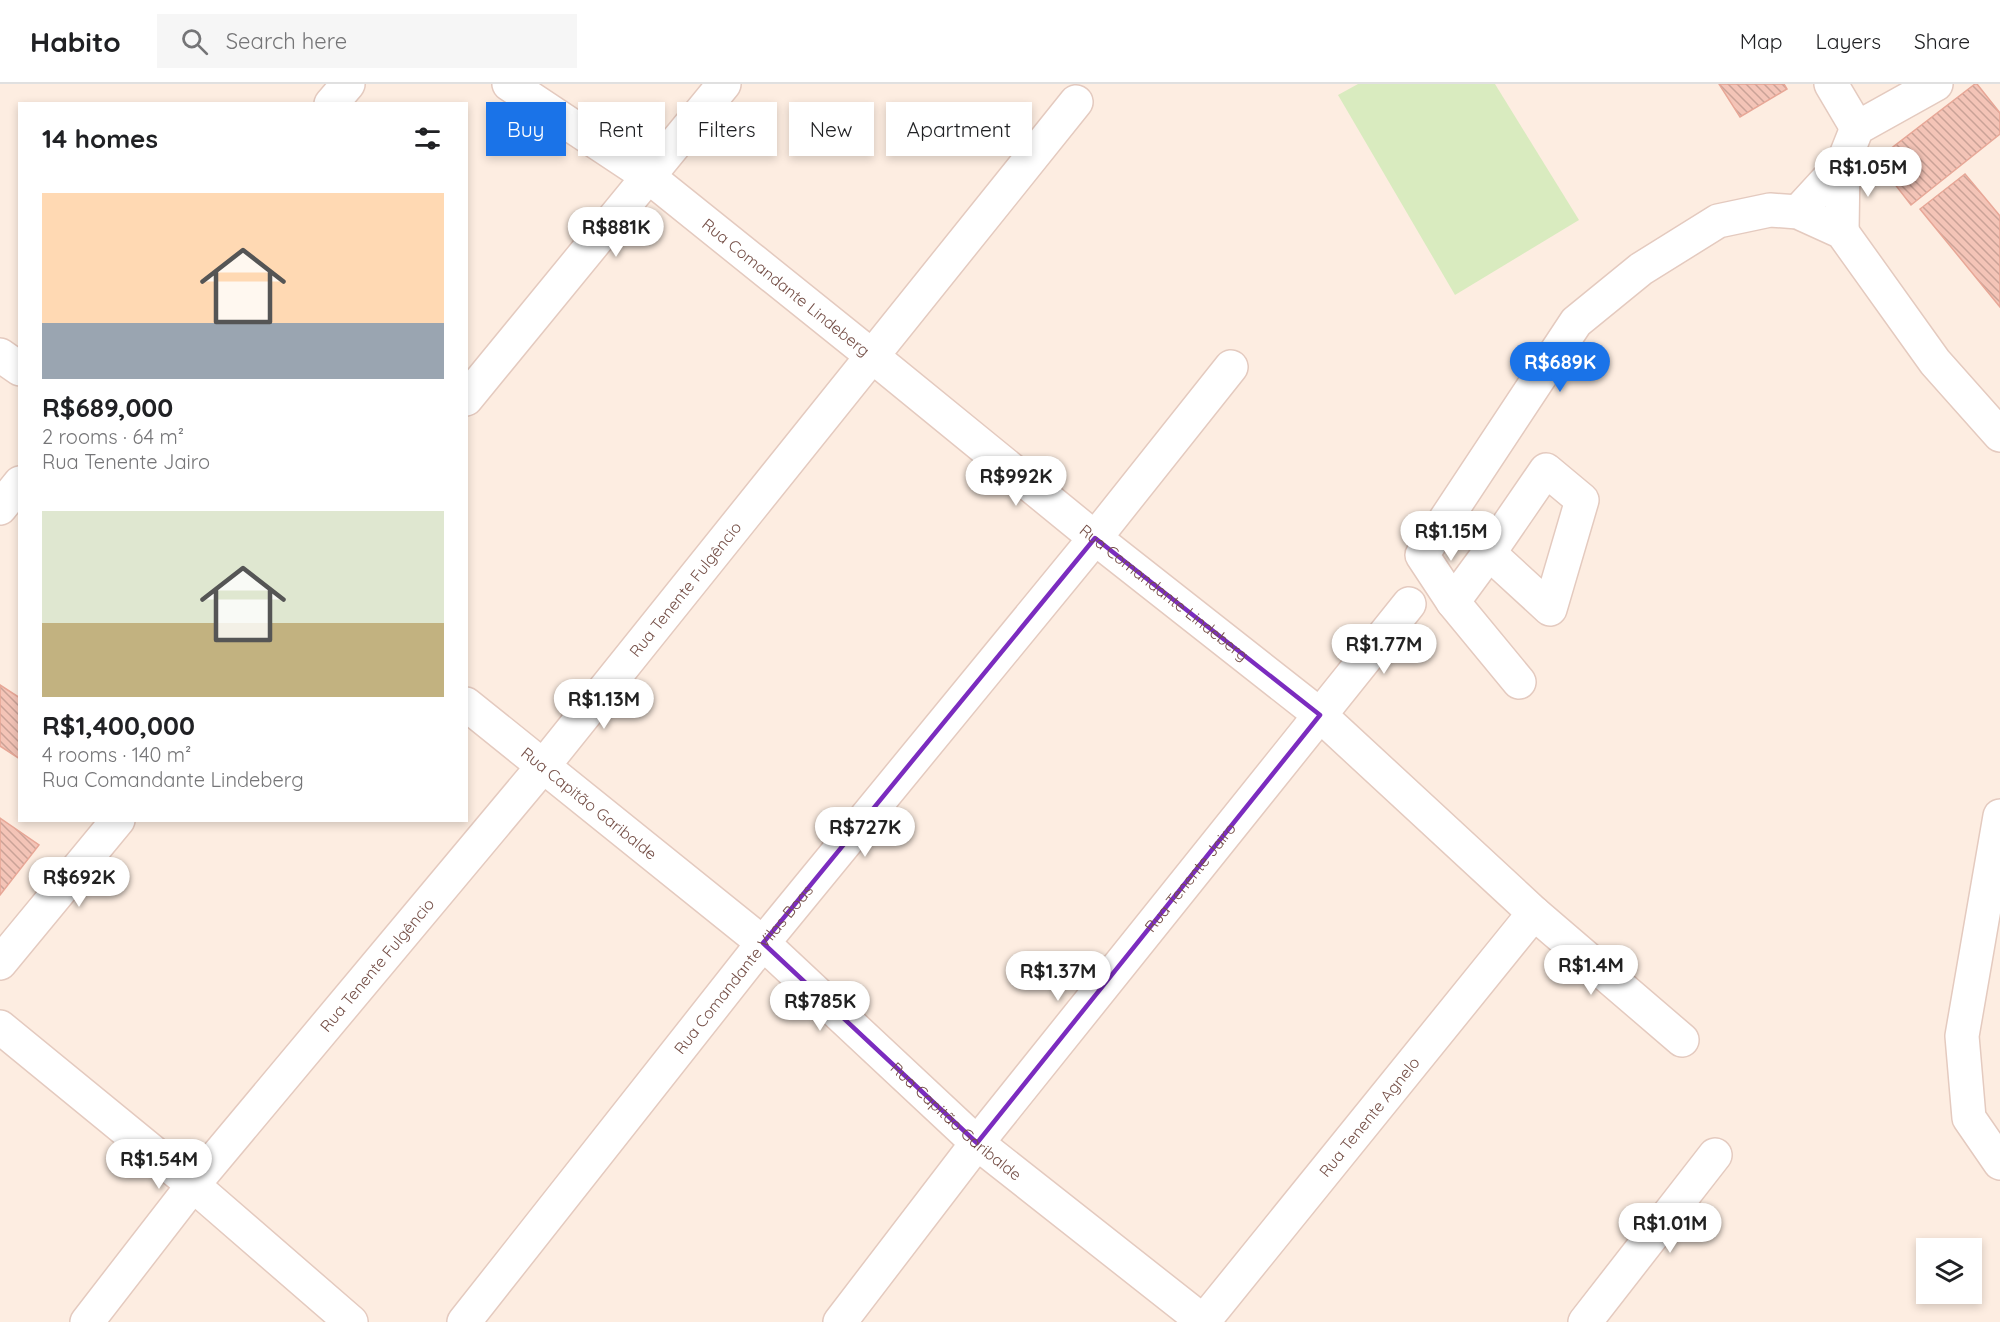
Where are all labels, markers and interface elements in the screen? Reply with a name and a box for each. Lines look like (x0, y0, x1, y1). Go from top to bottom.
search box (157, 14, 577, 68)
text: Habito (30, 24, 121, 59)
icon: search (178, 25, 211, 58)
text: Search here (226, 27, 347, 55)
text: Map (1740, 28, 1783, 54)
text: Layers (1816, 28, 1881, 54)
text: Share (1914, 28, 1970, 54)
chip: Buy (486, 102, 566, 156)
chip: Rent (578, 102, 665, 156)
chip: Filters (677, 102, 777, 156)
chip: New (789, 102, 874, 156)
chip: Apartment (886, 102, 1032, 156)
text: 14 homes (42, 122, 158, 155)
icon: filters (411, 122, 444, 155)
pin: R$1.05M (1813, 147, 1923, 198)
text: R$1.05M (1829, 154, 1907, 179)
pin: R$881K (567, 207, 665, 258)
text: R$881K (582, 214, 650, 239)
street label: Rua Comandante Lindeberg (698, 214, 874, 360)
icon: home (189, 232, 297, 340)
pin: R$689K (1511, 342, 1609, 393)
text: R$689K (1524, 349, 1596, 374)
text: R$689,000 (42, 391, 173, 424)
text: 2 rooms · 64 m² (42, 424, 184, 449)
text: Rua Tenente Jairo (42, 449, 210, 474)
pin: R$992K (967, 456, 1065, 507)
text: R$992K (980, 463, 1052, 488)
pin: R$1.15M (1396, 511, 1506, 562)
street label: Rua Tenente Fulgêncio (625, 518, 745, 661)
text: R$1.15M (1414, 518, 1488, 543)
street label: Rua Comandante Lindeberg (1076, 520, 1253, 665)
icon: home (189, 550, 297, 658)
pin: R$1.77M (1329, 624, 1439, 675)
text: R$1.77M (1346, 631, 1422, 656)
pin: R$1.13M (549, 679, 659, 730)
text: R$1.13M (568, 686, 640, 711)
text: R$1,400,000 (42, 709, 195, 742)
text: 4 rooms · 140 m² (42, 742, 191, 767)
street label: Rua Capitão Garibalde (517, 742, 661, 864)
text: Rua Comandante Lindeberg (42, 767, 304, 792)
pin: R$727K (816, 807, 914, 858)
text: R$727K (829, 814, 901, 839)
street label: Rua Tenente Jairo (1140, 818, 1240, 936)
pin: R$692K (30, 857, 128, 908)
text: R$692K (43, 864, 115, 889)
street label: Rua Comandante Vilas Boas (669, 880, 817, 1058)
street label: Rua Tenente Fulgêncio (315, 894, 438, 1036)
pin: R$1.4M (1542, 945, 1640, 996)
pin: R$1.37M (1003, 951, 1113, 1002)
text: R$1.4M (1558, 952, 1624, 977)
text: R$1.37M (1020, 958, 1096, 983)
pin: R$785K (771, 981, 869, 1032)
text: R$785K (784, 988, 856, 1013)
street label: Rua Tenente Agnelo (1315, 1053, 1424, 1181)
street label: Rua Capitão Garibalde (887, 1058, 1026, 1184)
pin: R$1.54M (104, 1139, 214, 1190)
text: R$1.54M (120, 1146, 198, 1171)
pin: R$1.01M (1615, 1203, 1725, 1254)
text: R$1.01M (1633, 1210, 1707, 1235)
map controls (1916, 1238, 1982, 1304)
button: layers (1916, 1238, 1982, 1304)

